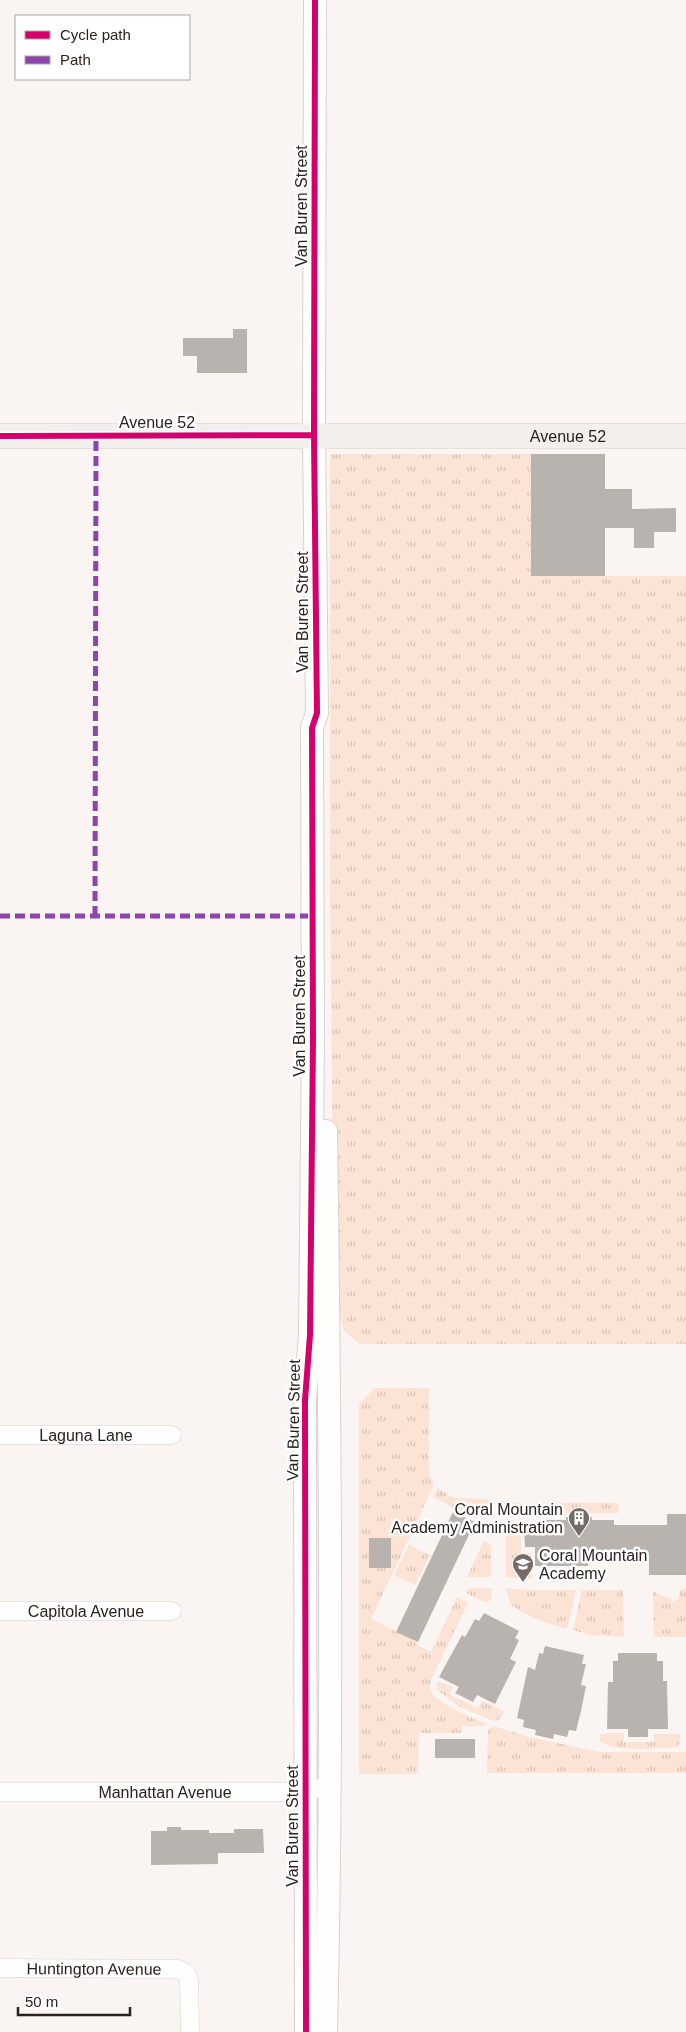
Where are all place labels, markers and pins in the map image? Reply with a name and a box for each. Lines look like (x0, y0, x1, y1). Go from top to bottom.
place label: Coral Mountain Academy Administration (391, 1501, 563, 1536)
building icon: Coral Mountain Academy Administration (567, 1506, 591, 1537)
place label: Coral Mountain Academy (539, 1547, 648, 1582)
school or university icon: Coral Mountain Academy (511, 1552, 535, 1583)

